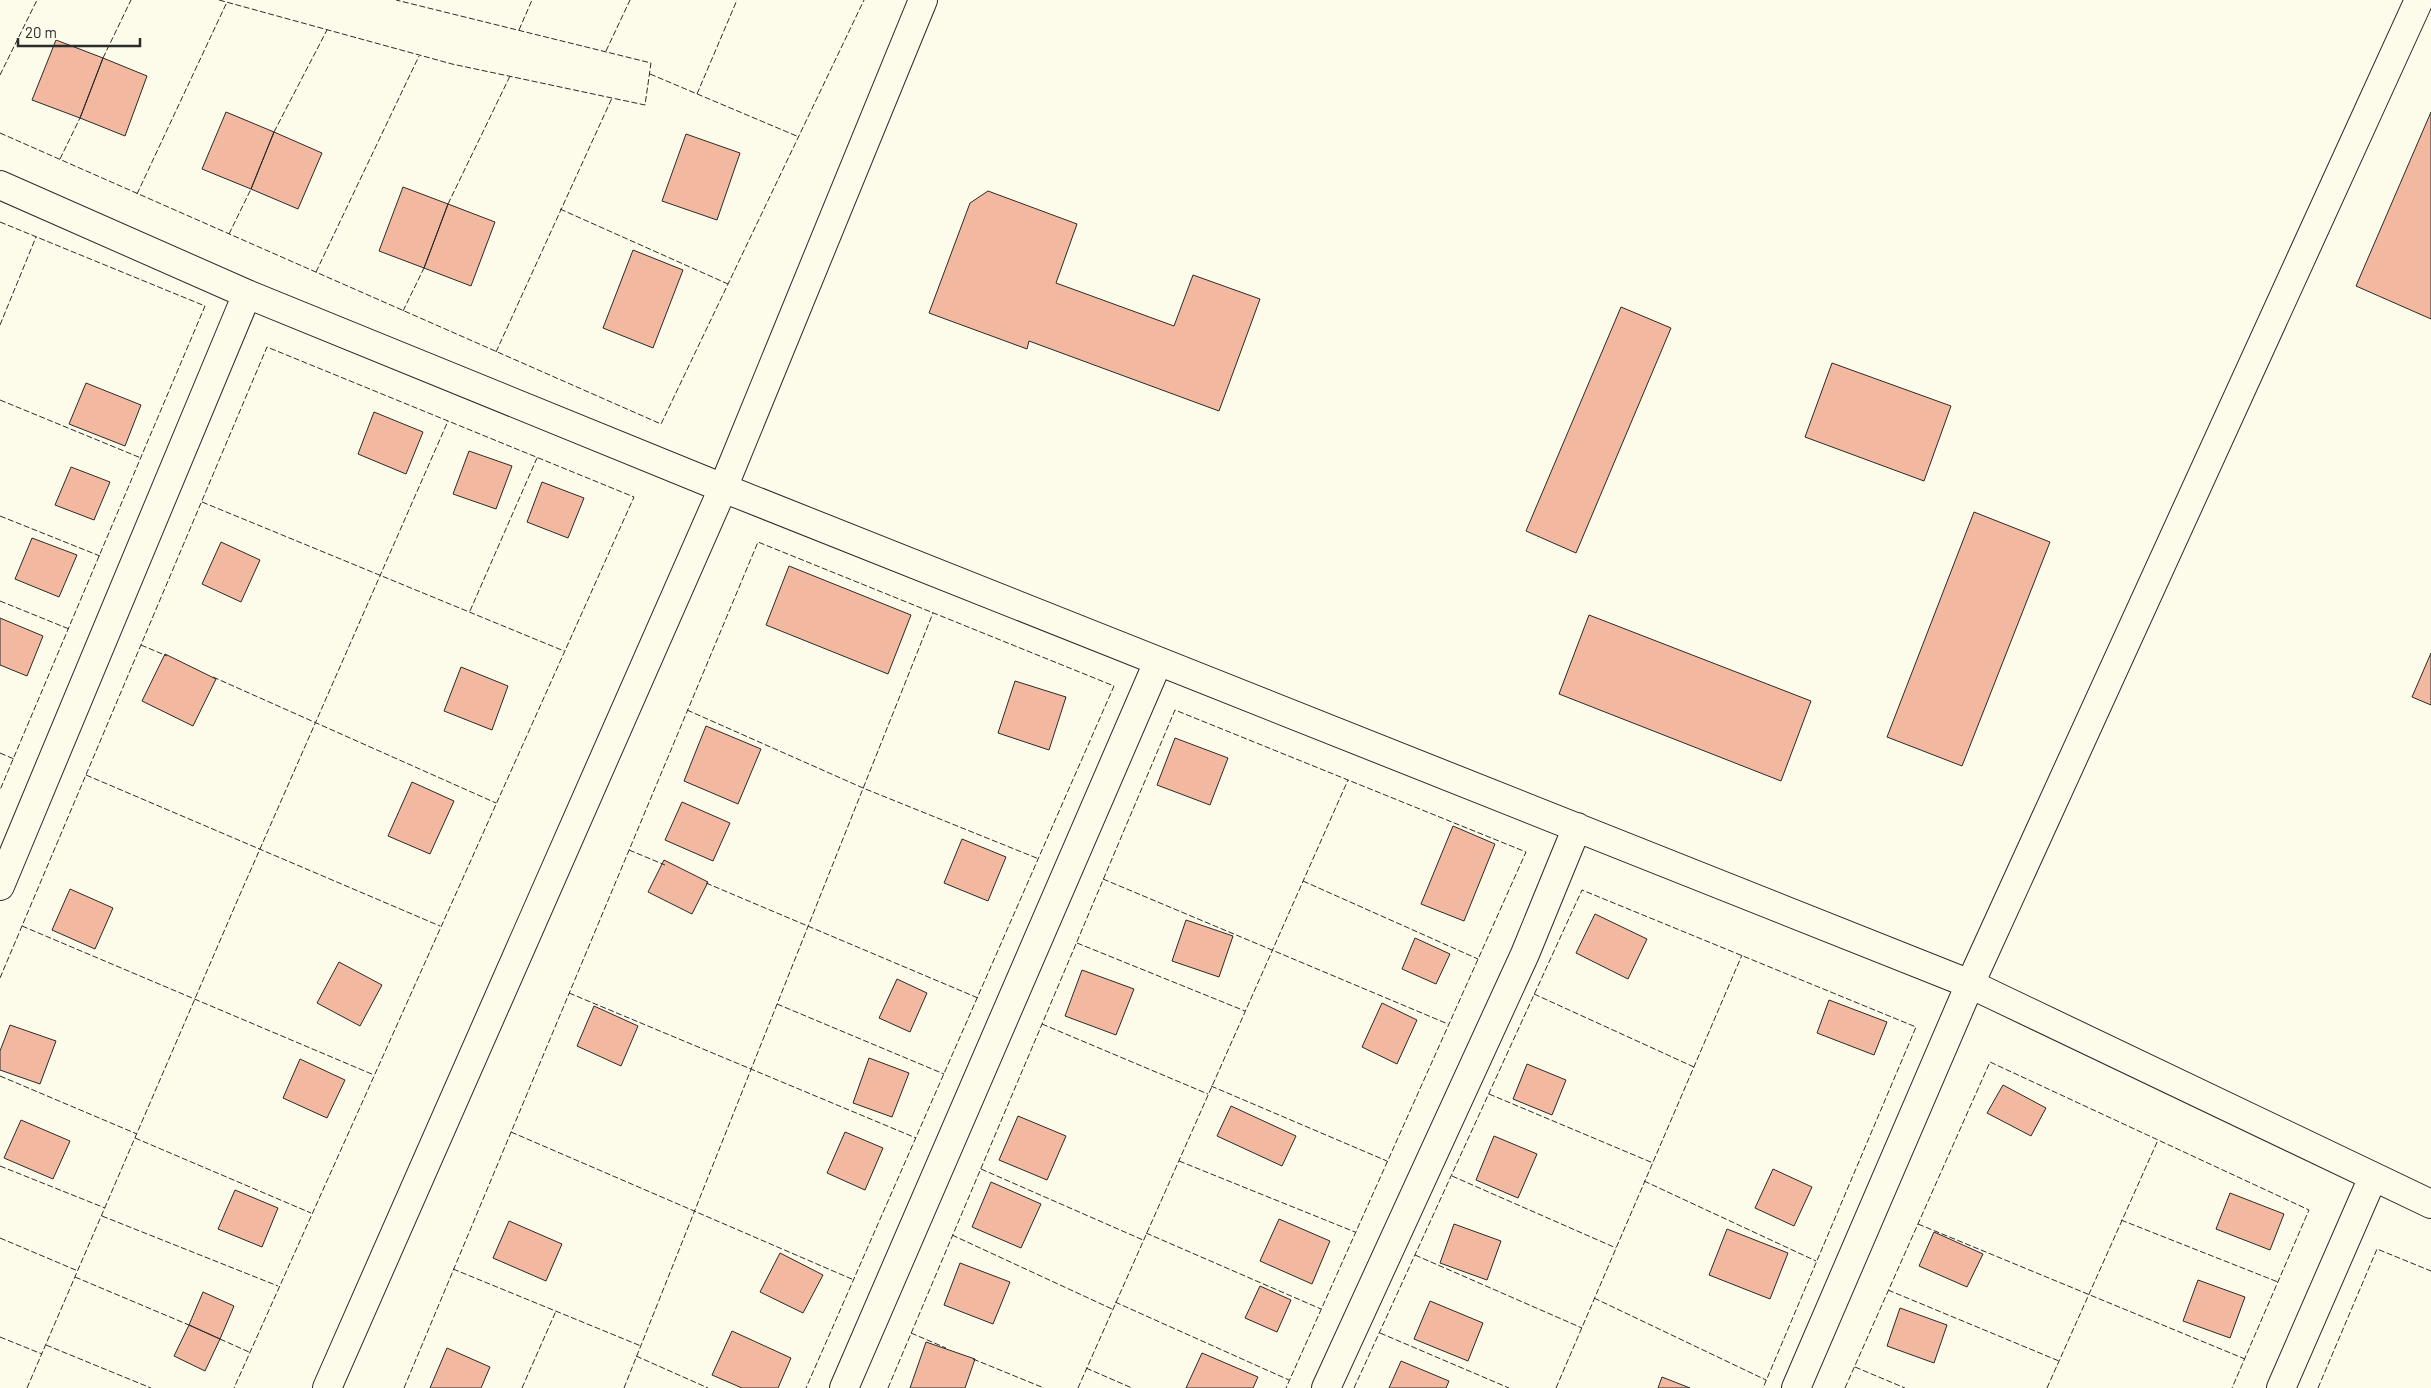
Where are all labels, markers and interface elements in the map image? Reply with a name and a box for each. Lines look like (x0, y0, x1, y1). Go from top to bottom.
scale bar (18, 15, 140, 47)
text: 20 m (25, 23, 57, 41)

